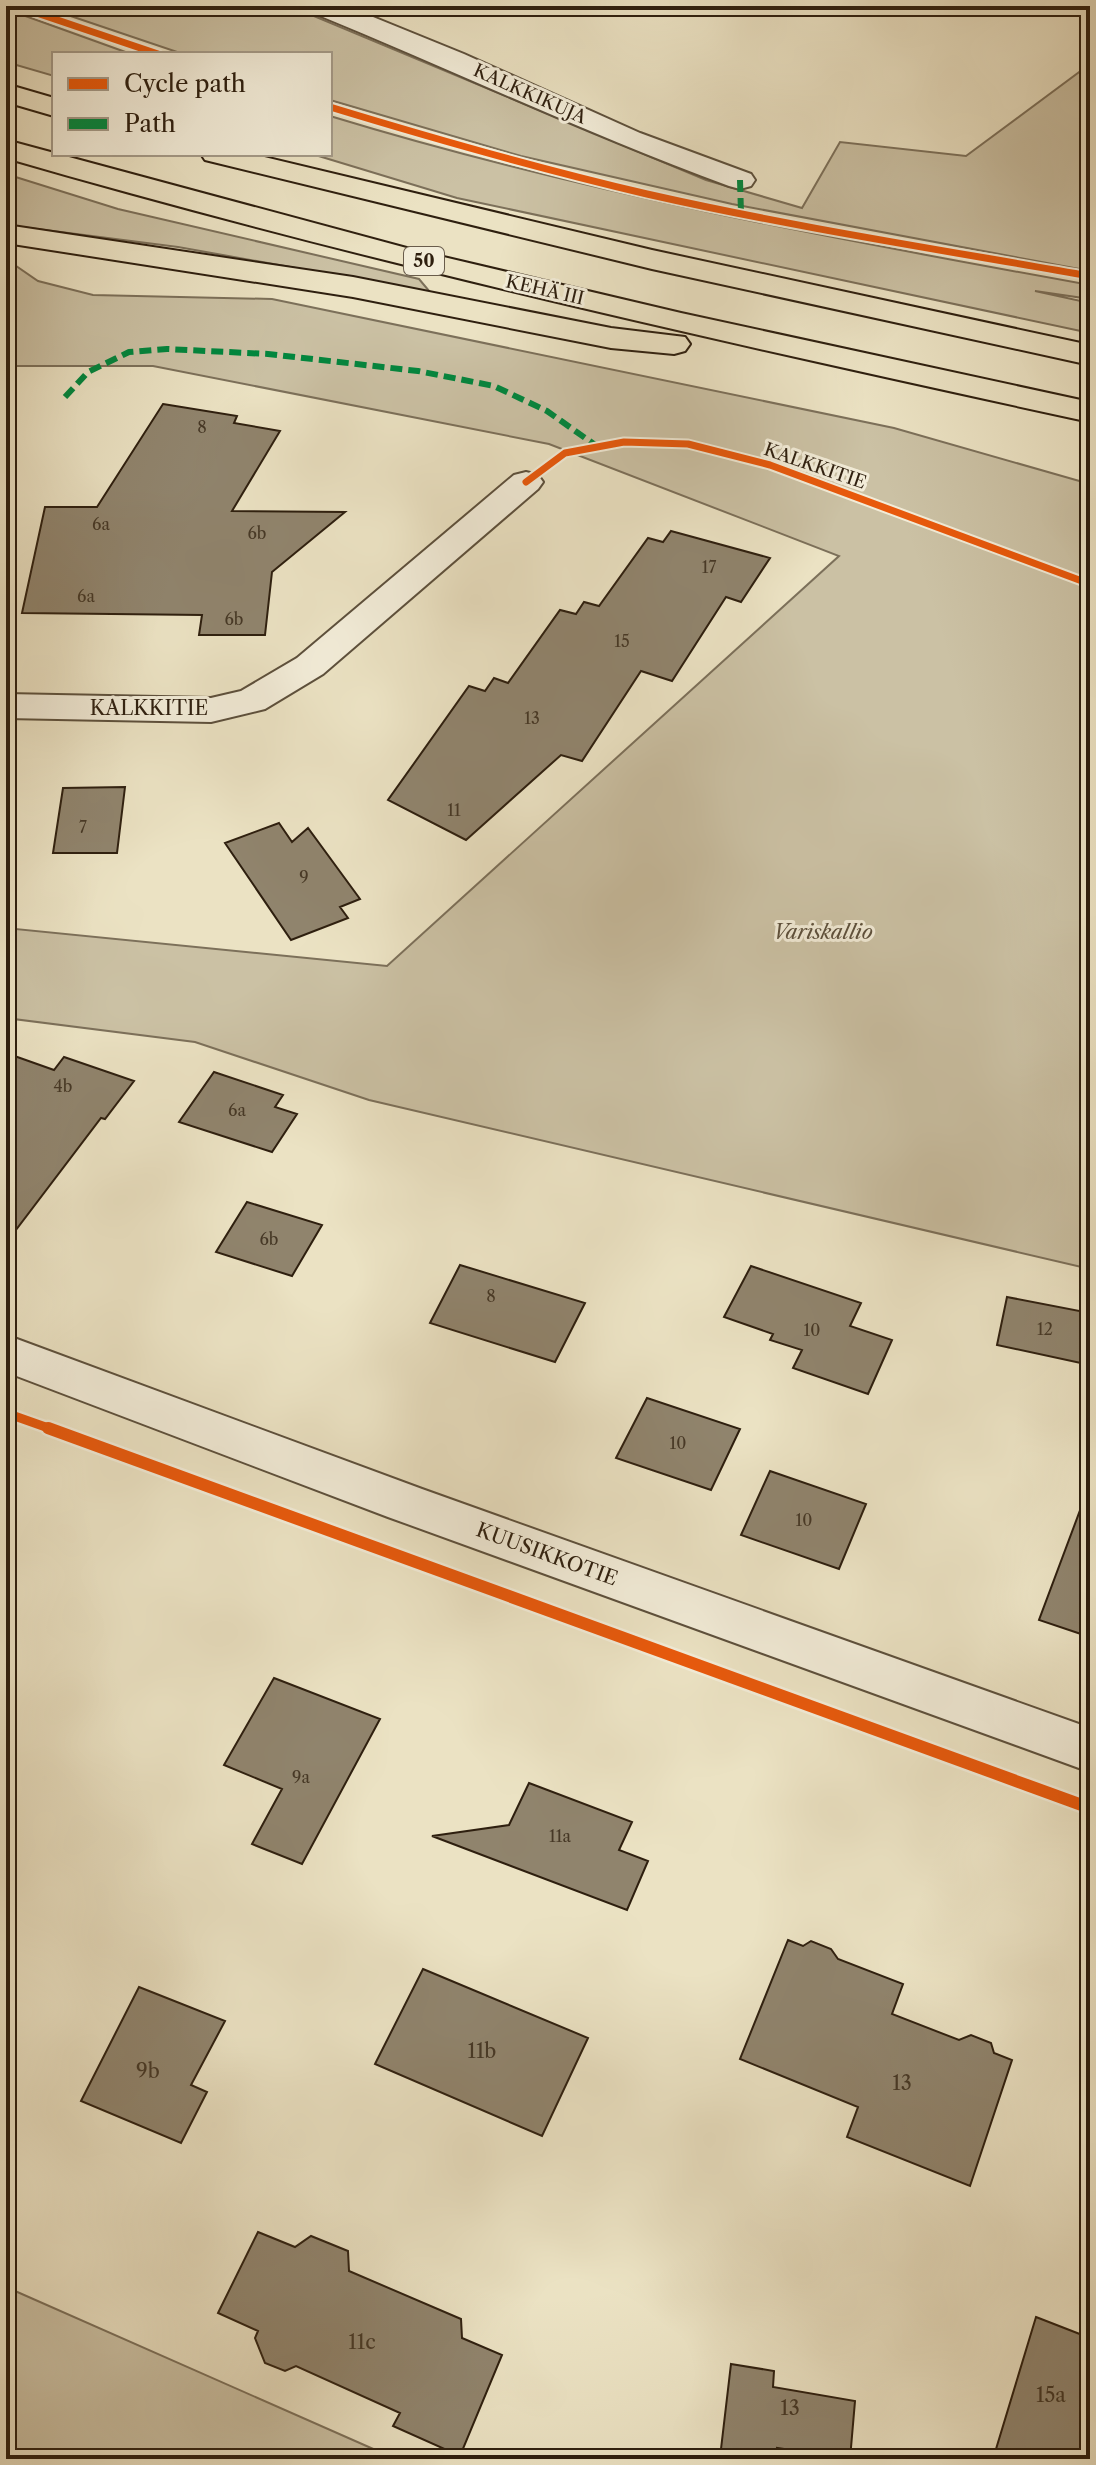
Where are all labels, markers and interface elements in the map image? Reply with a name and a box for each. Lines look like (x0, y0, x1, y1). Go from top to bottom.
legend (52, 52, 332, 156)
street label: KALKKIKUJA (470, 59, 591, 129)
text: Cycle path (124, 69, 246, 98)
text: Path (124, 109, 176, 138)
road number: 50 (404, 247, 444, 275)
street label: KEHÄ III (504, 269, 586, 310)
house number: 8 (197, 417, 207, 437)
street label: KALKKITIE (761, 438, 869, 494)
house number: 6a (92, 514, 110, 534)
house number: 6b (247, 523, 267, 543)
house number: 17 (702, 557, 716, 577)
house number: 6a (77, 586, 95, 606)
house number: 6b (224, 609, 244, 629)
house number: 15 (614, 631, 630, 651)
street label: KALKKITIE (90, 696, 208, 720)
house number: 13 (524, 708, 540, 728)
house number: 11 (447, 800, 461, 820)
house number: 7 (79, 817, 87, 837)
house number: 9 (299, 867, 309, 887)
park label: Variskallio (773, 920, 873, 944)
house number: 4b (54, 1076, 72, 1096)
house number: 6a (228, 1100, 246, 1120)
house number: 6b (259, 1229, 279, 1249)
house number: 8 (486, 1286, 496, 1306)
house number: 12 (1037, 1319, 1053, 1339)
house number: 10 (804, 1320, 820, 1340)
house number: 10 (670, 1433, 686, 1453)
house number: 10 (796, 1510, 812, 1530)
street label: KUUSIKKOTIE (473, 1517, 621, 1591)
house number: 9a (292, 1767, 310, 1787)
house number: 11a (549, 1826, 572, 1846)
house number: 11b (468, 2039, 496, 2063)
house number: 9b (136, 2059, 160, 2083)
house number: 13 (892, 2071, 912, 2095)
house number: 11c (348, 2330, 376, 2354)
house number: 15a (1036, 2383, 1066, 2407)
house number: 13 (780, 2396, 800, 2420)

